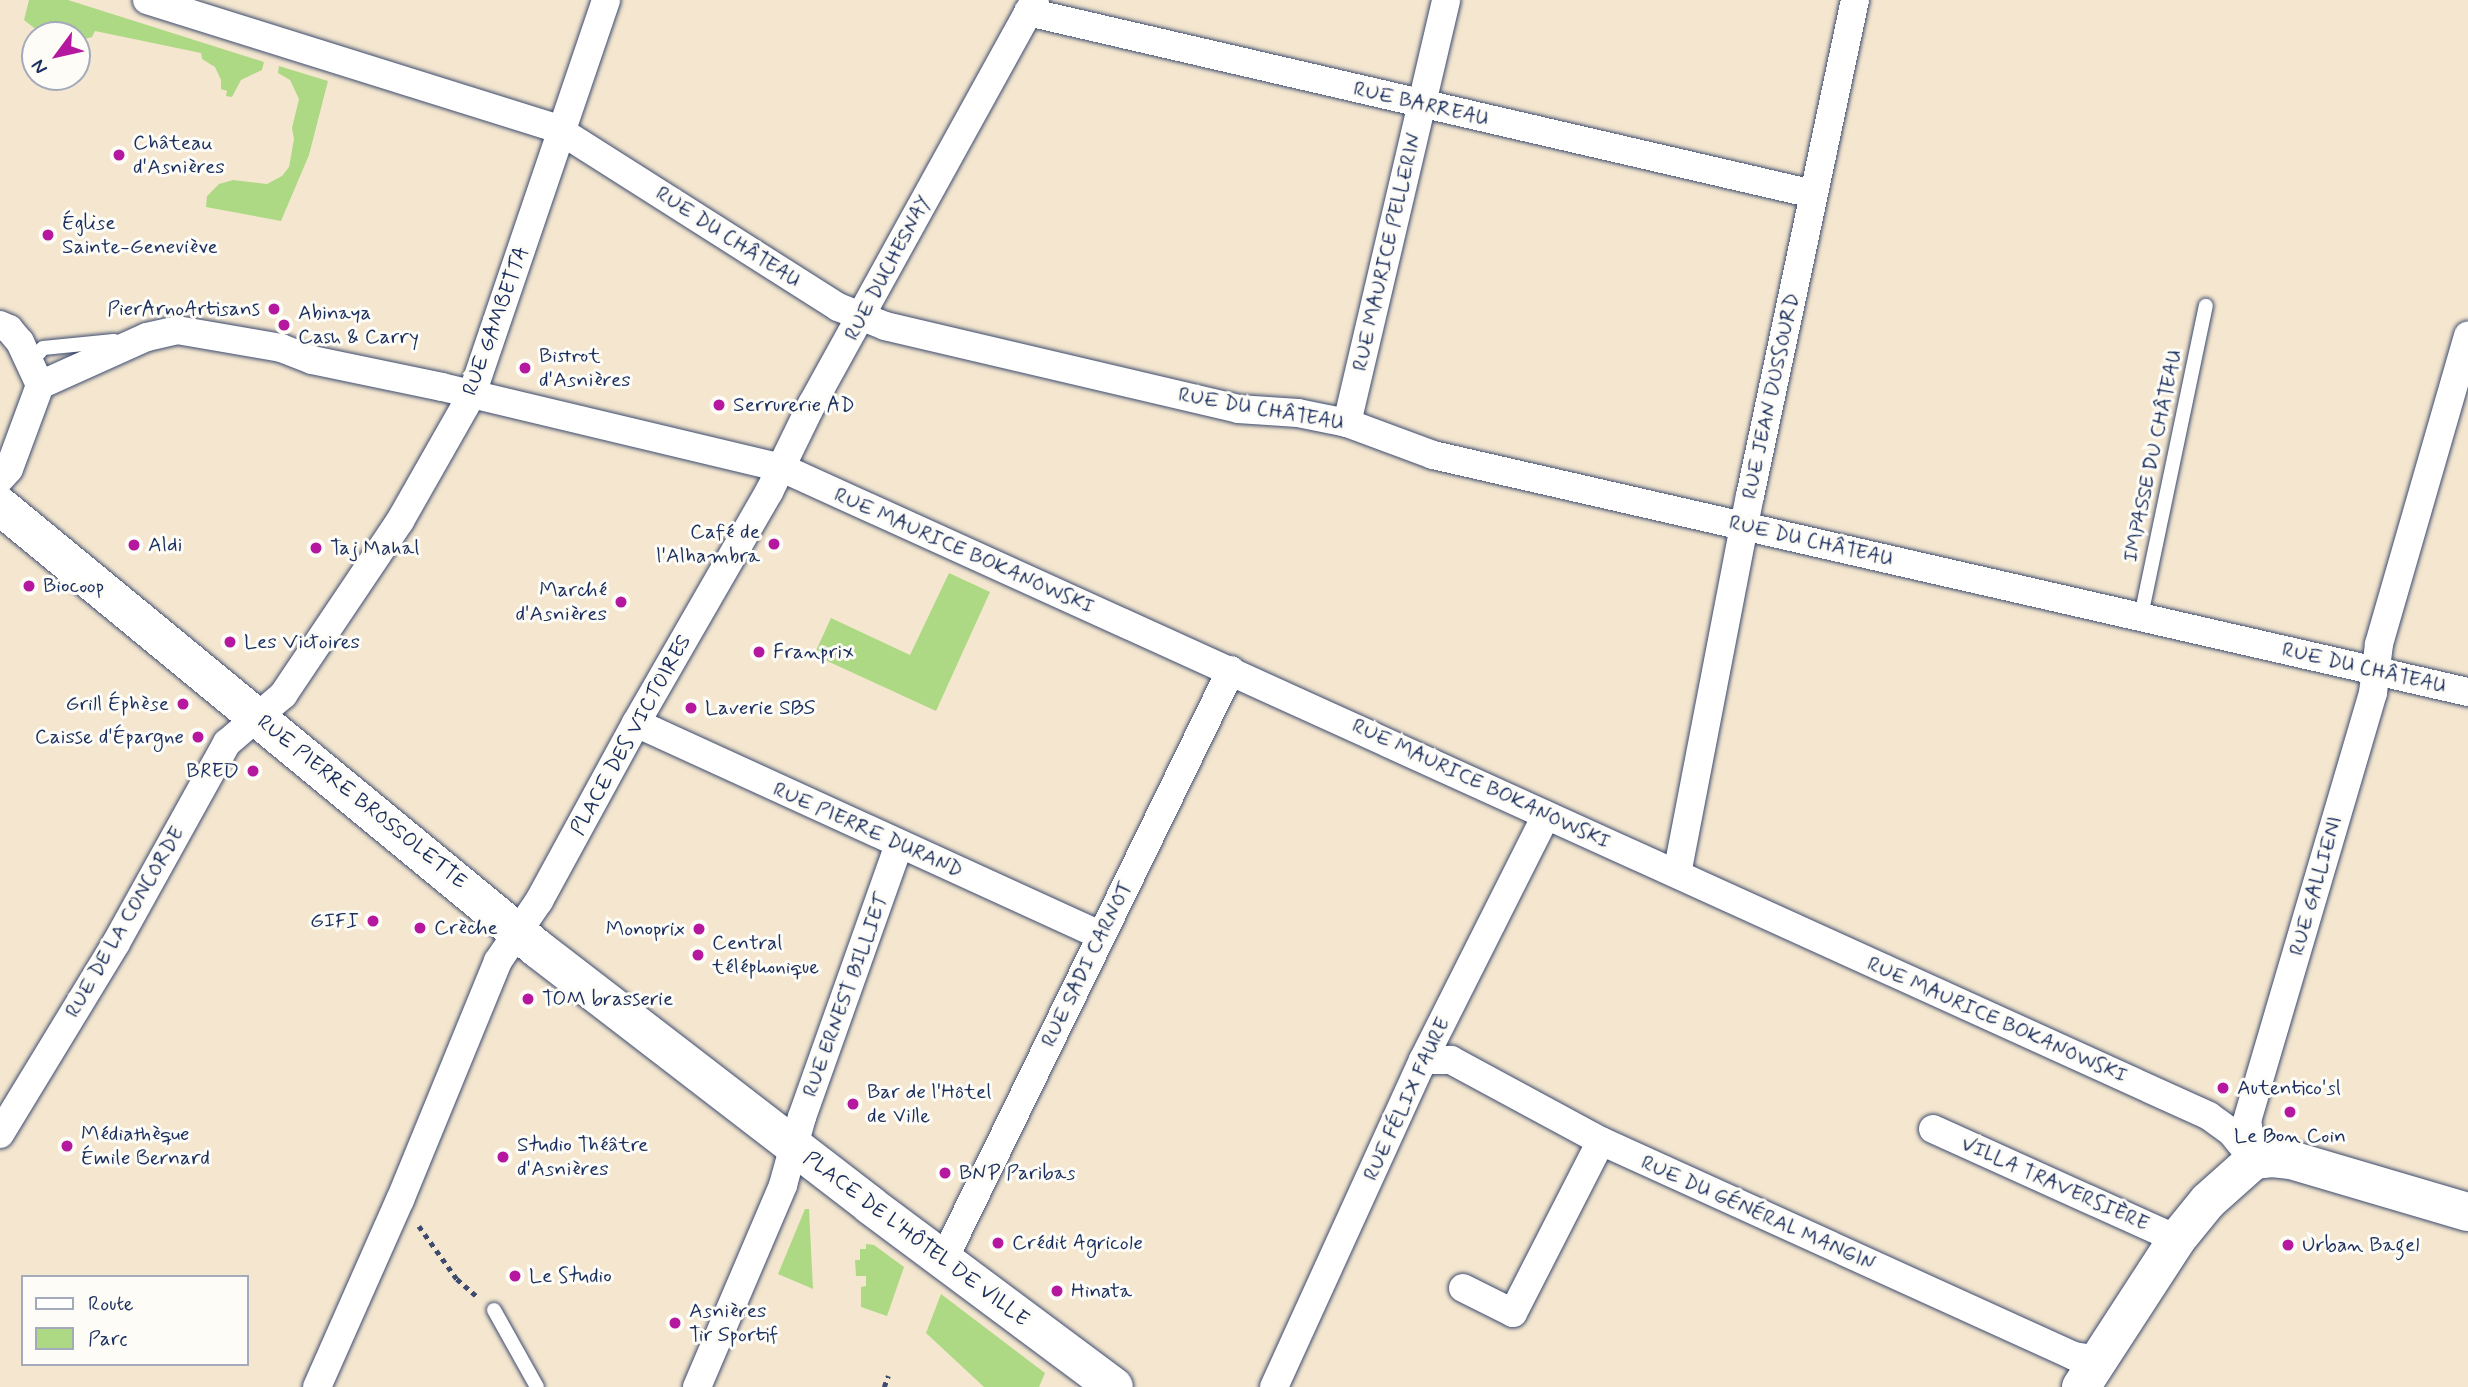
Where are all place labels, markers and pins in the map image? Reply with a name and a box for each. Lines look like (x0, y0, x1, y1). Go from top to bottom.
place label: Château d'Asnières (133, 130, 225, 180)
marker: Château d'Asnières (111, 147, 127, 163)
place label: Église Sainte-Geneviève (62, 210, 218, 260)
marker: Église Sainte-Geneviève (40, 227, 56, 243)
place label: PierArnoArtisans (107, 296, 260, 322)
place label: Abinaya Cash & Carry (298, 300, 419, 350)
marker: PierArnoArtisans (266, 301, 282, 317)
marker: Abinaya Cash & Carry (276, 317, 292, 333)
place label: Bistrot d'Asnières (539, 343, 631, 393)
marker: Bistrot d'Asnières (517, 360, 533, 376)
place label: Serrurerie AD (733, 392, 855, 418)
marker: Serrurerie AD (711, 397, 727, 413)
place label: Café de l'Alhambra (656, 519, 760, 569)
place label: Aldi (148, 532, 182, 558)
place label: Taj Mahal (330, 535, 418, 561)
marker: Café de l'Alhambra (766, 536, 782, 552)
marker: Aldi (126, 537, 142, 553)
marker: Taj Mahal (308, 540, 324, 556)
place label: Biocoop (43, 573, 104, 599)
place label: Marché d'Asnières (515, 577, 607, 627)
marker: Biocoop (21, 578, 37, 594)
marker: Marché d'Asnières (613, 594, 629, 610)
place label: Les Victoires (244, 629, 357, 655)
marker: Les Victoires (222, 634, 238, 650)
place label: Franprix (773, 639, 854, 665)
marker: Franprix (751, 644, 767, 660)
place label: Grill Éphèse (66, 691, 169, 717)
place label: Laverie SBS (705, 695, 815, 721)
marker: Grill Éphèse (175, 696, 191, 712)
marker: Laverie SBS (683, 700, 699, 716)
place label: Caisse d'Épargne (35, 724, 184, 750)
marker: Caisse d'Épargne (190, 729, 206, 745)
place label: BRED (186, 758, 239, 784)
marker: BRED (245, 763, 261, 779)
place label: GIFI (310, 908, 359, 934)
marker: GIFI (365, 913, 381, 929)
place label: Crèche (434, 915, 498, 941)
place label: Monoprix (606, 916, 685, 942)
marker: Crèche (412, 920, 428, 936)
marker: Monoprix (691, 921, 707, 937)
place label: Central téléphonique (712, 930, 819, 980)
marker: Central téléphonique (690, 947, 706, 963)
place label: TOM brasserie (542, 986, 672, 1012)
marker: TOM brasserie (520, 991, 536, 1007)
place label: Autentico'sl (2237, 1075, 2341, 1101)
place label: Bar de l'Hôtel de Ville (867, 1079, 991, 1129)
marker: Autentico'sl (2215, 1080, 2231, 1096)
marker: Bar de l'Hôtel de Ville (845, 1096, 861, 1112)
marker: Le Bon Coin (2282, 1104, 2298, 1120)
place label: Médiathèque Émile Bernard (81, 1121, 213, 1171)
place label: Le Bon Coin (2235, 1123, 2345, 1149)
place label: Studio Théâtre d'Asnières (517, 1132, 648, 1182)
marker: Médiathèque Émile Bernard (59, 1138, 75, 1154)
marker: Studio Théâtre d'Asnières (495, 1149, 511, 1165)
place label: BNP Paribas (959, 1160, 1076, 1186)
marker: BNP Paribas (937, 1165, 953, 1181)
place label: Crédit Agricole (1012, 1230, 1141, 1256)
place label: Urban Bagel (2302, 1232, 2417, 1258)
marker: Crédit Agricole (990, 1235, 1006, 1251)
marker: Urban Bagel (2280, 1237, 2296, 1253)
place label: Le Studio (529, 1263, 613, 1289)
marker: Le Studio (507, 1268, 523, 1284)
place label: Hinata (1071, 1278, 1132, 1304)
marker: Hinata (1049, 1283, 1065, 1299)
place label: Asnières Tir Sportif (689, 1298, 780, 1348)
marker: Asnières Tir Sportif (667, 1315, 683, 1331)

